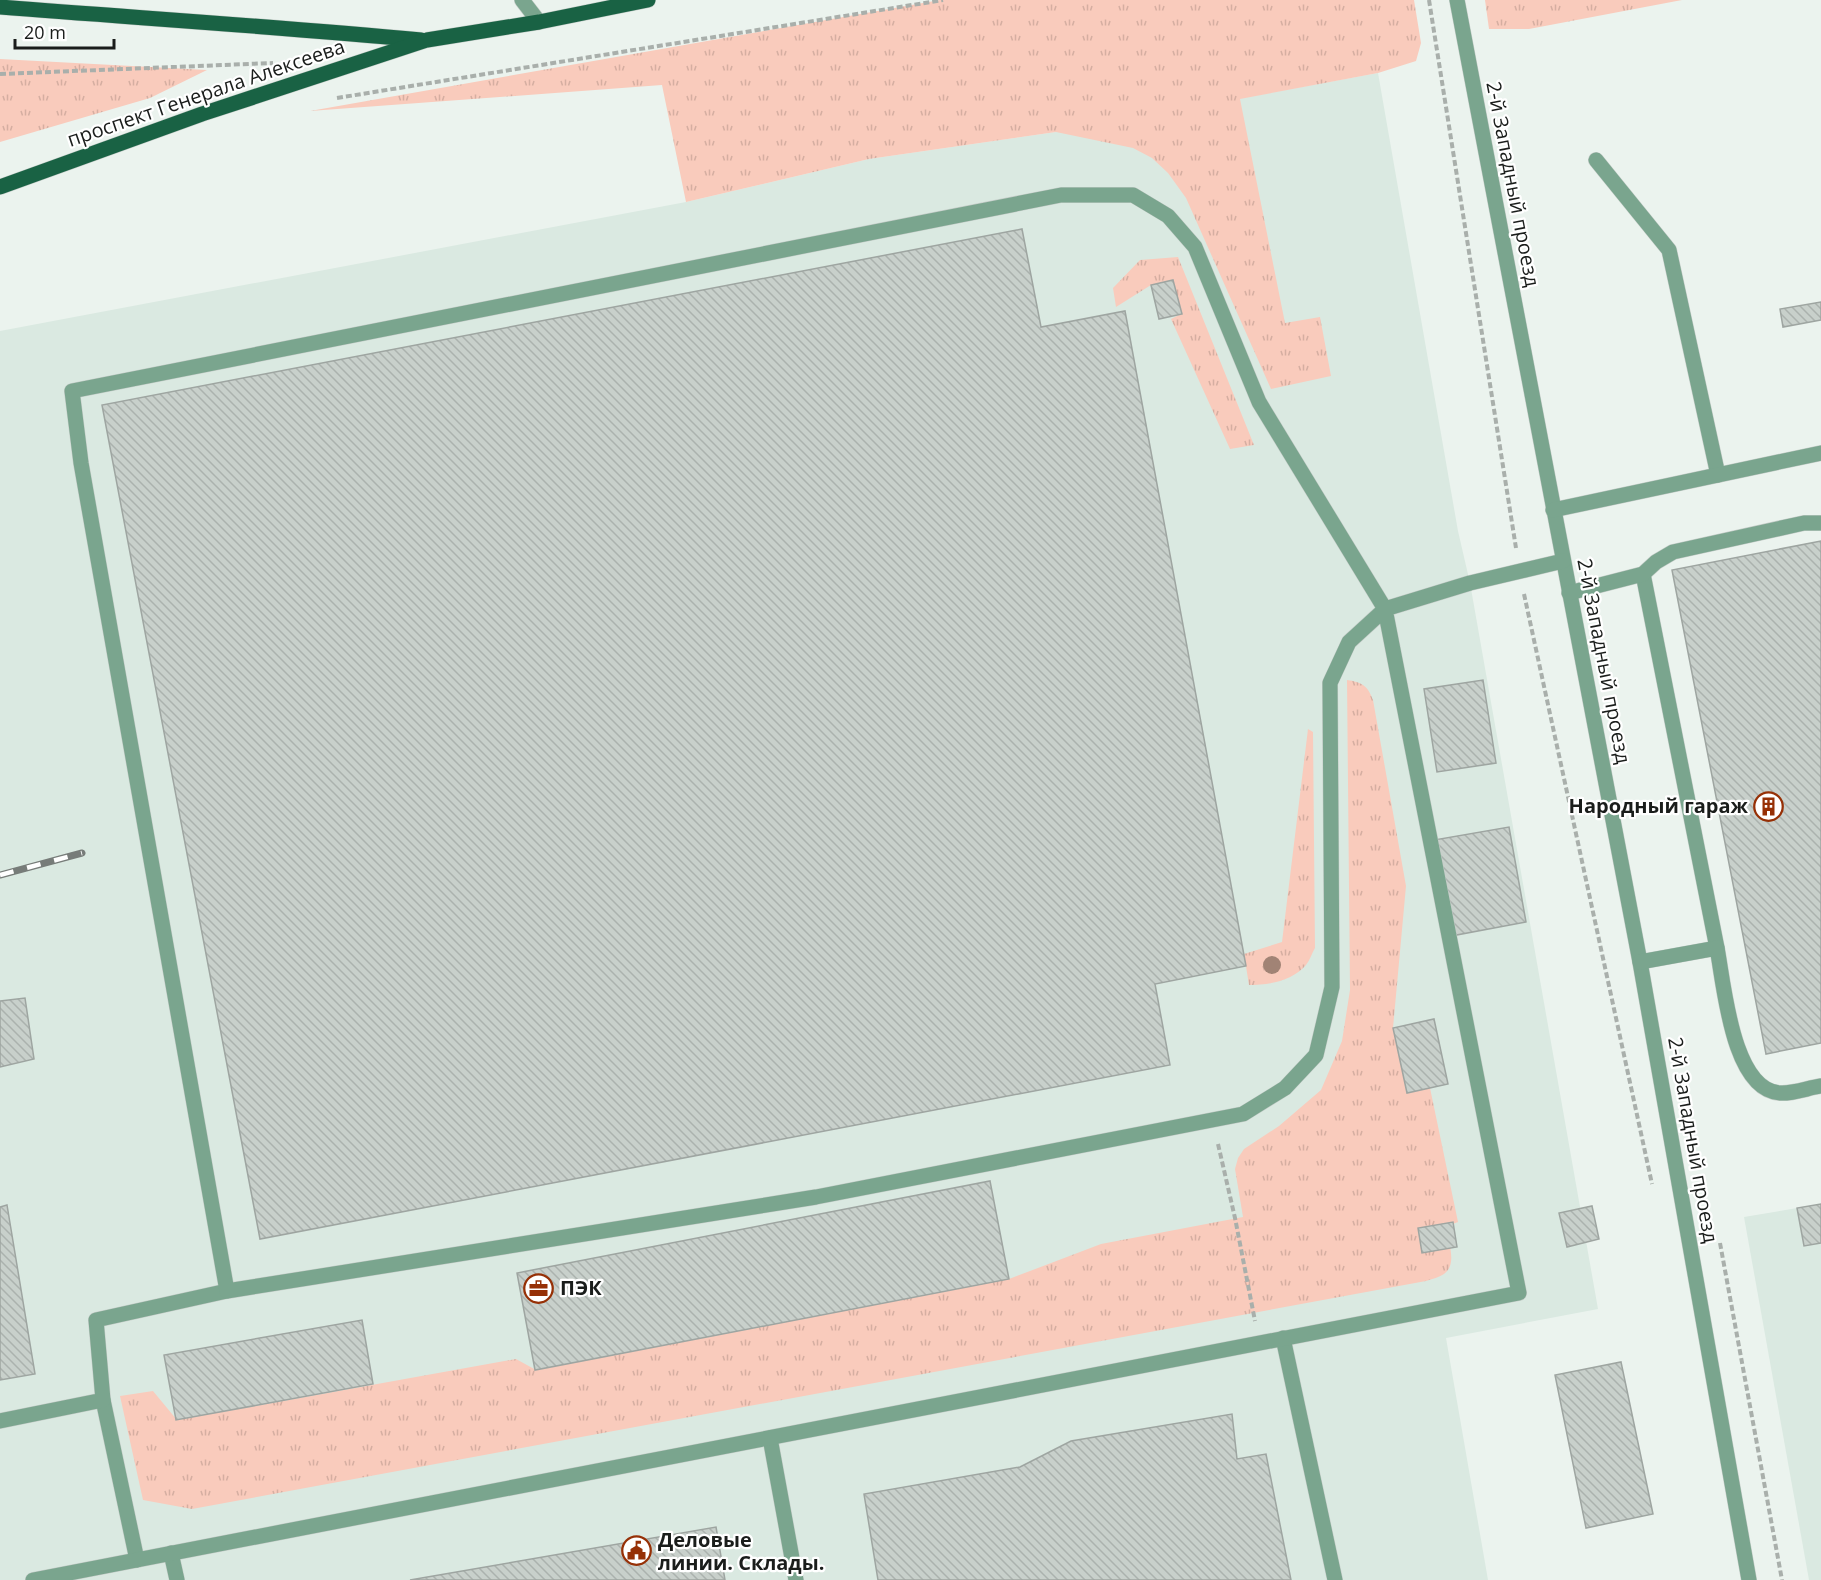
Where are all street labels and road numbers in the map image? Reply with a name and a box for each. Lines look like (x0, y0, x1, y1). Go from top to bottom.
street label: проспект Генерала Алексеева (64, 32, 348, 153)
street label: 2-й Западный проезд (1480, 79, 1547, 289)
street label: 2-й Западный проезд (1571, 556, 1638, 766)
street label: 2-й Западный проезд (1662, 1035, 1725, 1245)

